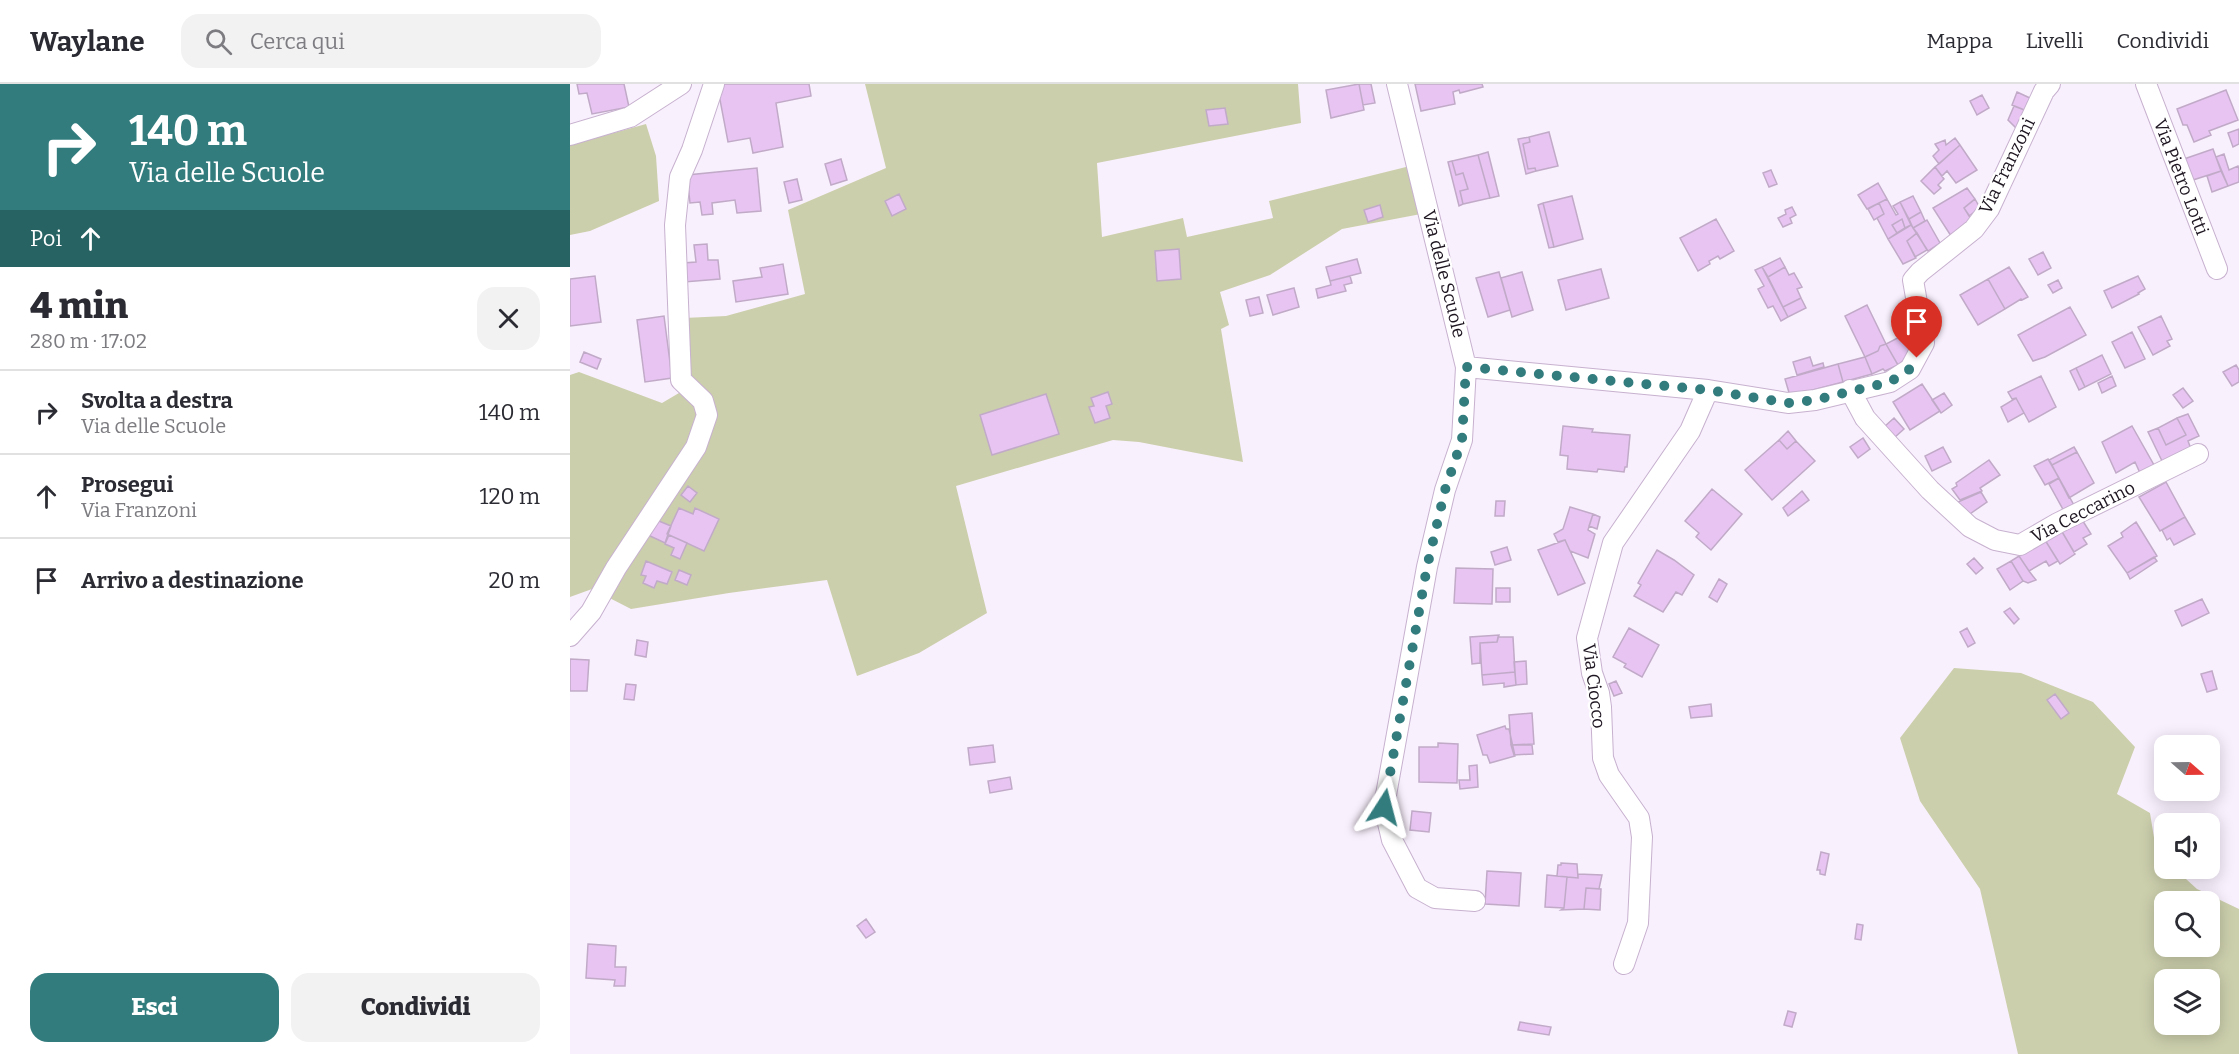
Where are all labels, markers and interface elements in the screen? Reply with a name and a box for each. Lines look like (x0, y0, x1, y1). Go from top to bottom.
search box (181, 14, 601, 68)
text: Waylane (30, 25, 145, 58)
icon: search (202, 25, 235, 58)
text: Cerca qui (250, 28, 345, 55)
text: Mappa (1926, 28, 1993, 54)
text: Livelli (2026, 28, 2083, 54)
text: Condividi (2116, 28, 2209, 54)
text: 140 m (129, 106, 247, 156)
icon: right (30, 108, 108, 186)
street label: Via Franzoni (1974, 114, 2040, 218)
street label: Via Pietro Lotti (2149, 116, 2213, 238)
text: Via delle Scuole (129, 157, 325, 189)
street label: Via delle Scuole (1418, 208, 1470, 340)
icon: ahead (74, 222, 107, 255)
text: Poi (30, 225, 62, 252)
text: 4 min (30, 284, 128, 328)
button: close (477, 287, 540, 350)
pin (1891, 296, 1942, 358)
icon: arrive (1900, 305, 1933, 338)
text: 280 m · 17:02 (30, 329, 147, 353)
text: Svolta a destra (81, 387, 233, 414)
icon: right (30, 396, 63, 429)
text: 140 m (479, 399, 540, 426)
text: Via delle Scuole (81, 414, 226, 438)
text: Prosegui (81, 471, 173, 498)
street label: Via Ceccarino (2027, 476, 2139, 548)
icon: ahead (30, 480, 63, 513)
text: 120 m (480, 483, 540, 510)
text: Via Franzoni (81, 498, 197, 522)
icon: arrive (30, 564, 63, 597)
text: Arrivo a destinazione (81, 567, 304, 594)
text: 20 m (489, 567, 540, 594)
street label: Via Ciocco (1578, 642, 1610, 730)
north arrow (2154, 735, 2220, 801)
map controls (2154, 735, 2220, 1035)
position arrow (1352, 775, 1416, 839)
button: sound (2154, 813, 2220, 879)
button: search (2154, 891, 2220, 957)
button: layers (2154, 969, 2220, 1035)
button: Esci (30, 973, 279, 1042)
button: Condividi (291, 973, 540, 1042)

